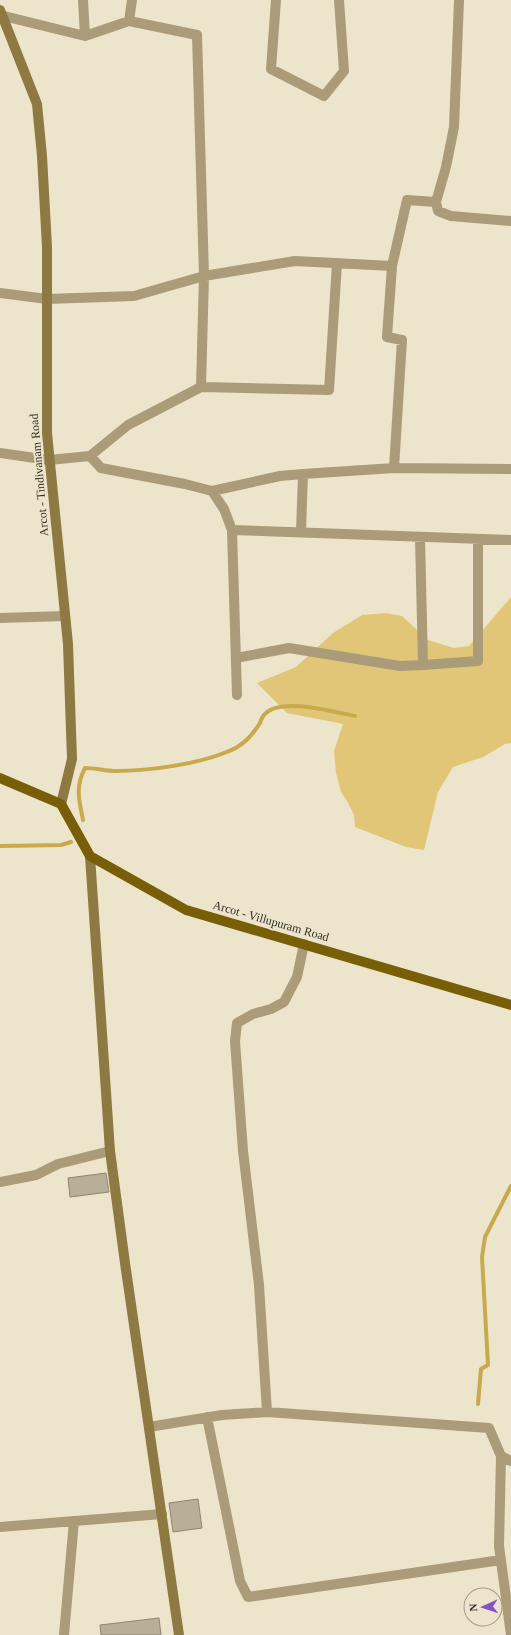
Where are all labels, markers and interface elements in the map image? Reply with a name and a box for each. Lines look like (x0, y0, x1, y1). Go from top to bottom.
street label: Arcot - Tindivanam Road (27, 413, 51, 537)
street label: Arcot - Villupuram Road (211, 898, 331, 944)
north arrow (463, 1587, 503, 1627)
text: N (467, 1603, 479, 1612)

